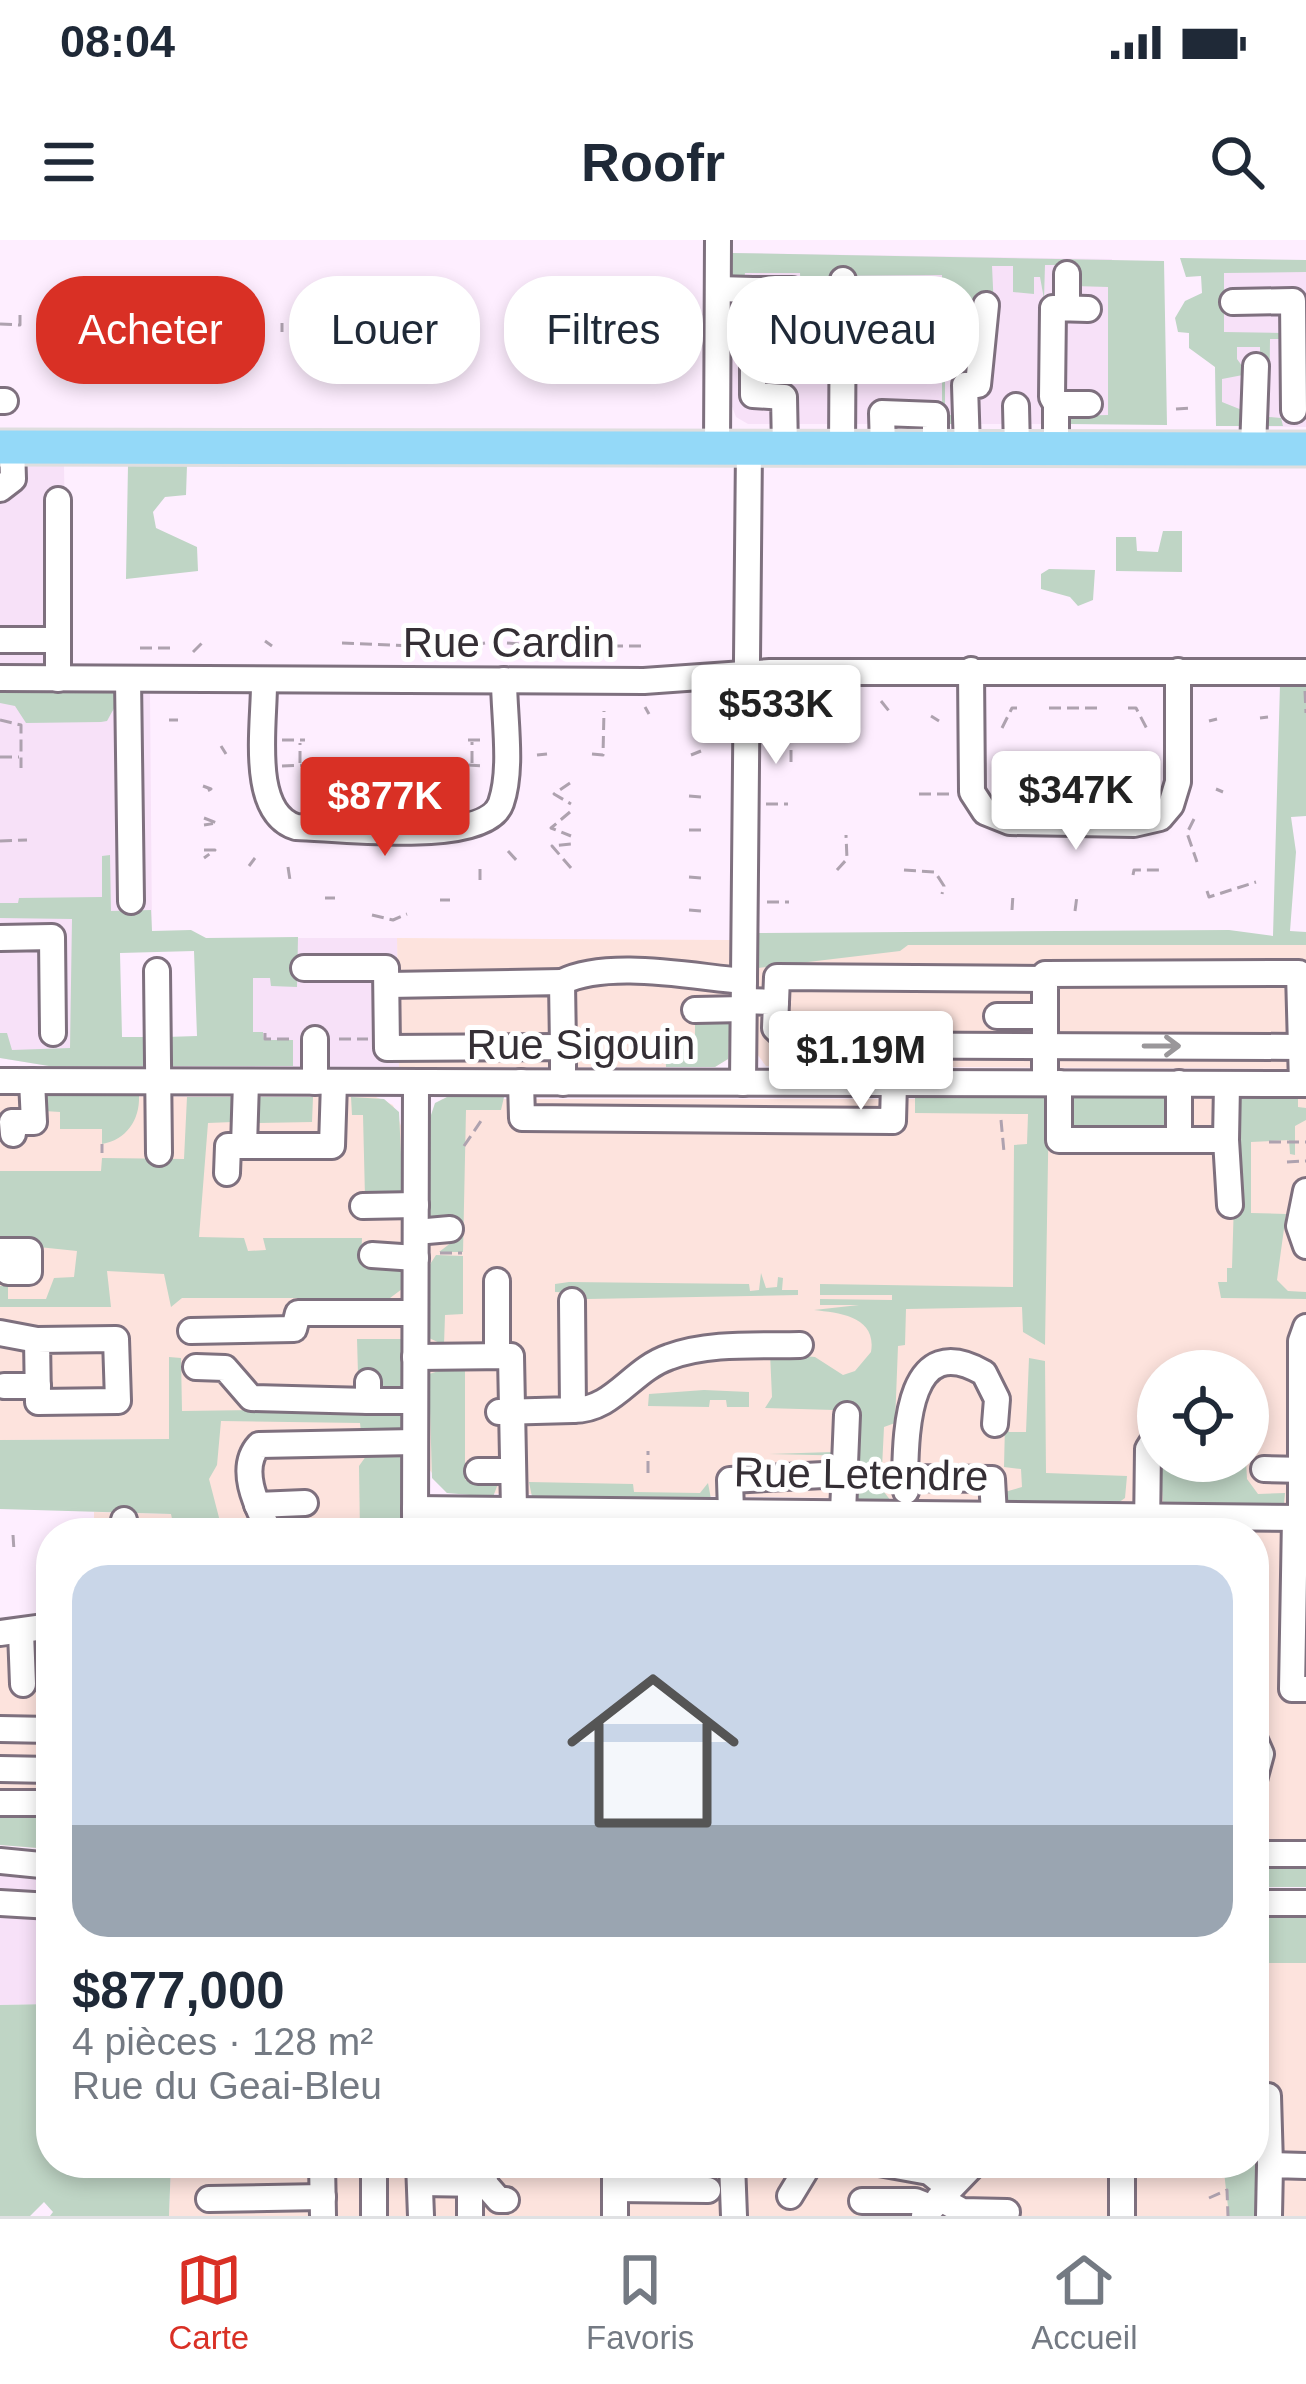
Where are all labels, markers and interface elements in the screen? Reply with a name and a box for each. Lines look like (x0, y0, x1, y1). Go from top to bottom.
text: 08:04 (60, 16, 175, 67)
icon: menu (36, 129, 102, 195)
icon: search (1204, 129, 1270, 195)
text: Roofr (581, 132, 725, 192)
chip: Acheter (36, 276, 265, 384)
chip: Louer (289, 276, 480, 384)
chip: Filtres (504, 276, 703, 384)
chip: Nouveau (727, 276, 979, 384)
street label: Rue Cardin (403, 619, 615, 666)
pin: $533K (692, 665, 860, 767)
text: $533K (719, 682, 833, 725)
pin: $347K (992, 751, 1160, 853)
pin: $877K (301, 757, 469, 859)
text: $347K (1019, 768, 1133, 811)
text: $877K (328, 774, 442, 817)
pin: $1.19M (763, 1011, 959, 1113)
street label: Rue Sigouin (467, 1021, 695, 1068)
text: $1.19M (796, 1028, 926, 1071)
one-way arrow (1142, 1035, 1181, 1057)
map controls (1137, 1350, 1269, 1482)
button: locate (1137, 1350, 1269, 1482)
street label: Rue Letendre (733, 1448, 989, 1500)
icon: home (545, 1643, 761, 1859)
text: $877,000 (72, 1962, 285, 2019)
text: 4 pièces · 128 m² (72, 2020, 373, 2063)
text: Rue du Geai-Bleu (72, 2064, 382, 2107)
tab: Carte (168, 2247, 249, 2357)
tab: Favoris (586, 2247, 694, 2357)
tab: Accueil (1031, 2247, 1138, 2357)

